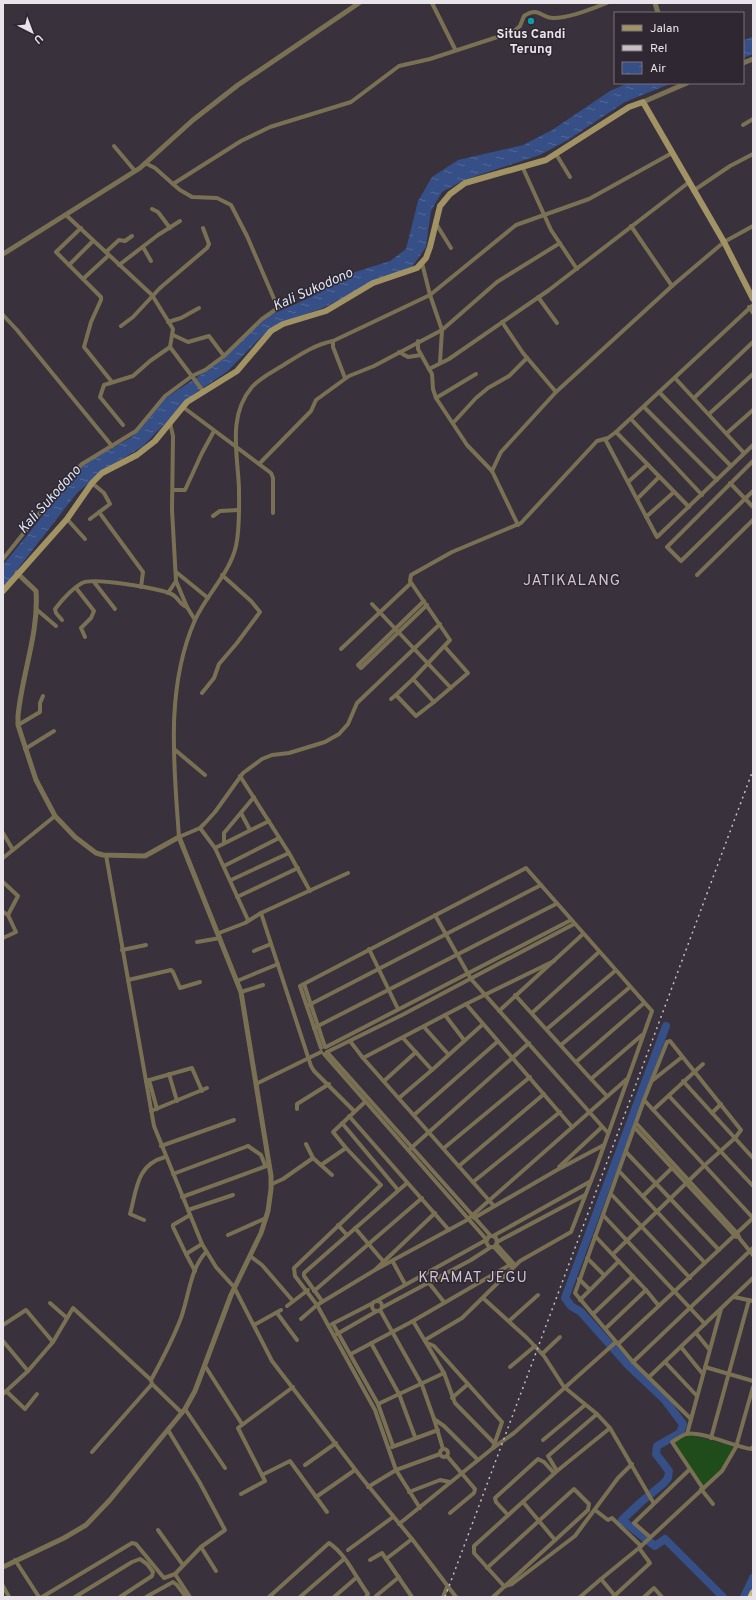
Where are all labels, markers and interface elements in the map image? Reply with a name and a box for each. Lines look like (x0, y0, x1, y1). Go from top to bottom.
north arrow (12, 12, 52, 52)
legend (614, 12, 744, 84)
marker: Situs Candi Terung (526, 16, 536, 26)
text: Jalan (650, 21, 679, 37)
place label: Situs Candi Terung (497, 27, 565, 58)
text: U (30, 31, 46, 47)
text: Rel (650, 41, 667, 57)
text: Air (650, 61, 666, 77)
water label: Kali Sukodono (270, 265, 356, 315)
water label: Kali Sukodono (15, 462, 85, 538)
district label: JATIKALANG (523, 572, 621, 591)
district label: KRAMAT JEGU (418, 1269, 528, 1288)

